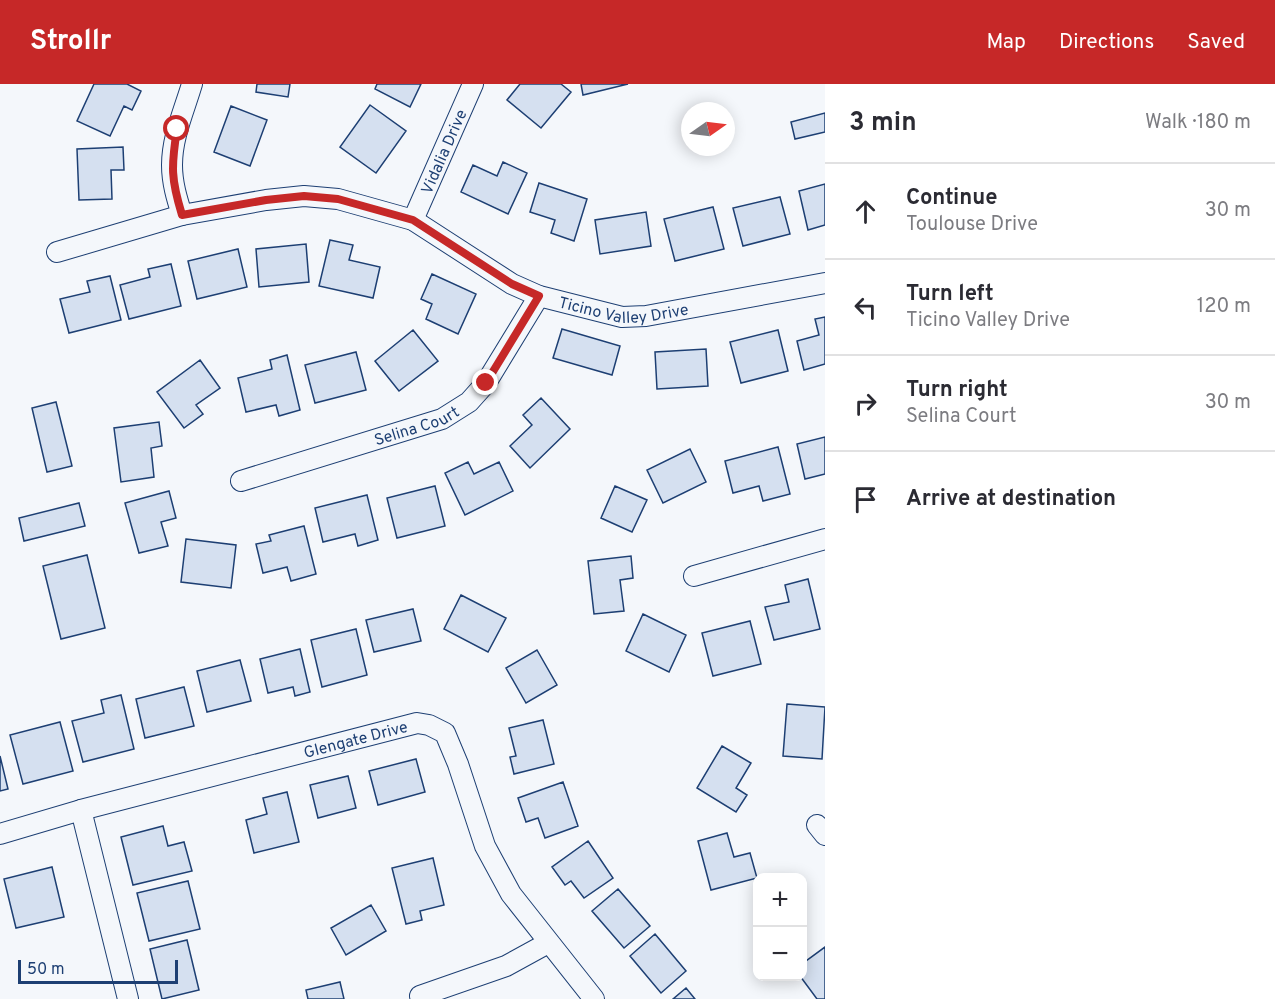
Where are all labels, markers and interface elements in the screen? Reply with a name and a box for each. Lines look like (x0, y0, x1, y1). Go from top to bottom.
text: Strollr (30, 24, 112, 60)
text: Map (986, 29, 1026, 56)
text: Directions (1059, 29, 1154, 56)
text: Saved (1187, 29, 1245, 56)
north arrow (681, 102, 735, 156)
street label: Vidalia Drive (418, 107, 472, 198)
text: 3 min (849, 107, 917, 140)
text: Walk · 180 m (1145, 110, 1251, 136)
route start (163, 115, 189, 141)
text: Continue (906, 185, 997, 212)
icon: ahead (849, 195, 882, 228)
text: 30 m (1205, 198, 1251, 224)
text: Toulouse Drive (906, 212, 1038, 238)
text: Turn left (906, 281, 994, 308)
icon: left (849, 291, 882, 324)
street label: Ticino Valley Drive (556, 293, 690, 329)
text: 120 m (1197, 294, 1251, 320)
text: Ticino Valley Drive (906, 308, 1070, 334)
route end (472, 369, 498, 395)
text: Turn right (906, 377, 1008, 404)
icon: right (849, 387, 882, 420)
text: 30 m (1205, 390, 1251, 416)
street label: Selina Court (372, 403, 464, 451)
text: Selina Court (906, 404, 1017, 430)
icon: arrive (849, 483, 882, 516)
text: Arrive at destination (906, 486, 1116, 513)
street label: Glengate Drive (302, 718, 410, 764)
map controls (753, 873, 807, 981)
button: + (753, 873, 807, 927)
button: − (753, 927, 807, 981)
scale bar (18, 957, 178, 984)
text: 50 m (27, 960, 65, 980)

